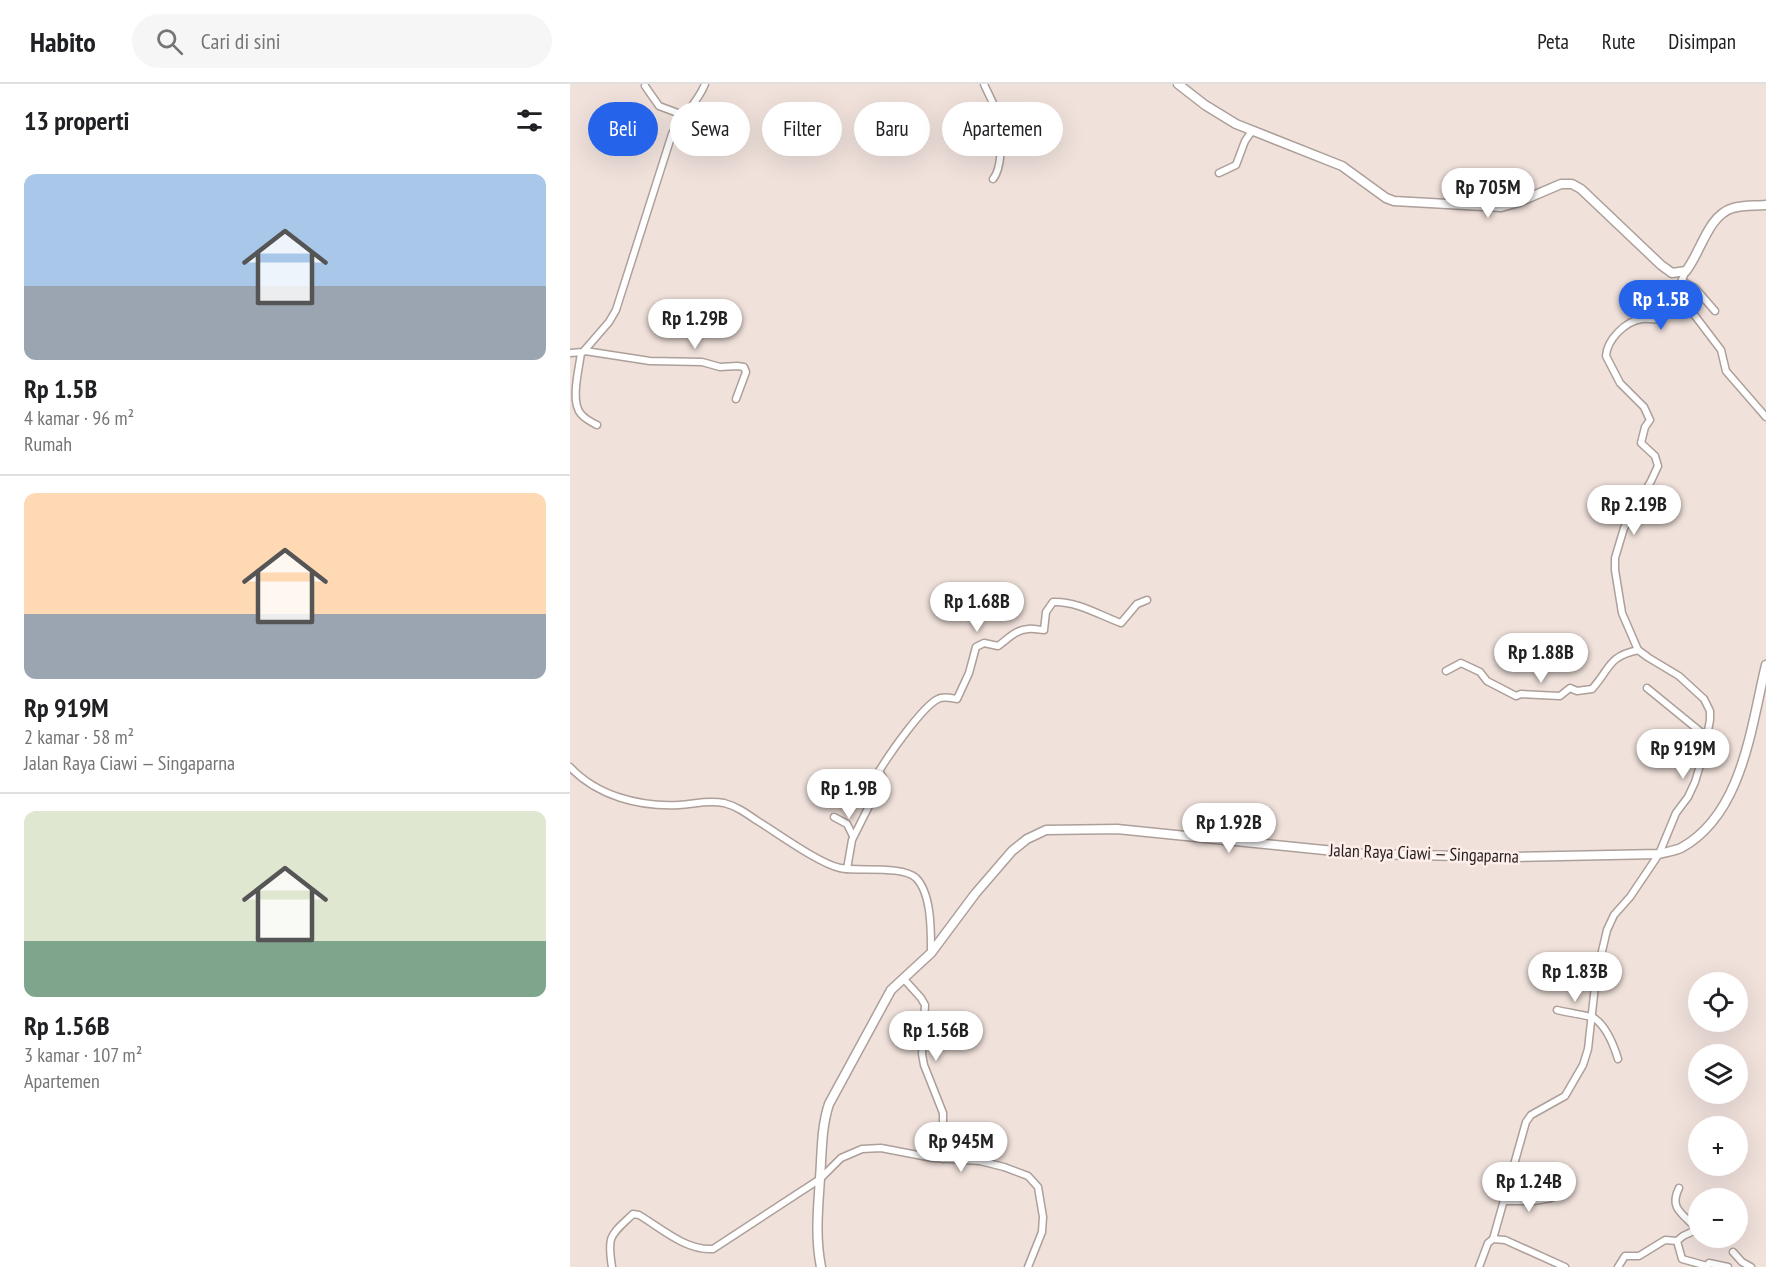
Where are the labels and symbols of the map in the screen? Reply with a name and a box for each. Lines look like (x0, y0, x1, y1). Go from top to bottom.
pin: Rp 705M (1433, 168, 1543, 219)
pin: Rp 1.5B (1606, 280, 1716, 331)
pin: Rp 1.29B (633, 299, 757, 350)
pin: Rp 2.19B (1572, 485, 1696, 536)
pin: Rp 1.68B (915, 582, 1039, 633)
pin: Rp 1.88B (1479, 633, 1603, 684)
pin: Rp 919M (1628, 729, 1738, 780)
pin: Rp 1.9B (794, 769, 904, 820)
pin: Rp 1.92B (1167, 803, 1291, 854)
street label: Jalan Raya Ciawi — Singaparna (1328, 838, 1519, 868)
pin: Rp 1.83B (1513, 952, 1637, 1003)
pin: Rp 1.56B (874, 1011, 998, 1062)
pin: Rp 945M (906, 1122, 1016, 1173)
pin: Rp 1.24B (1467, 1162, 1591, 1213)

